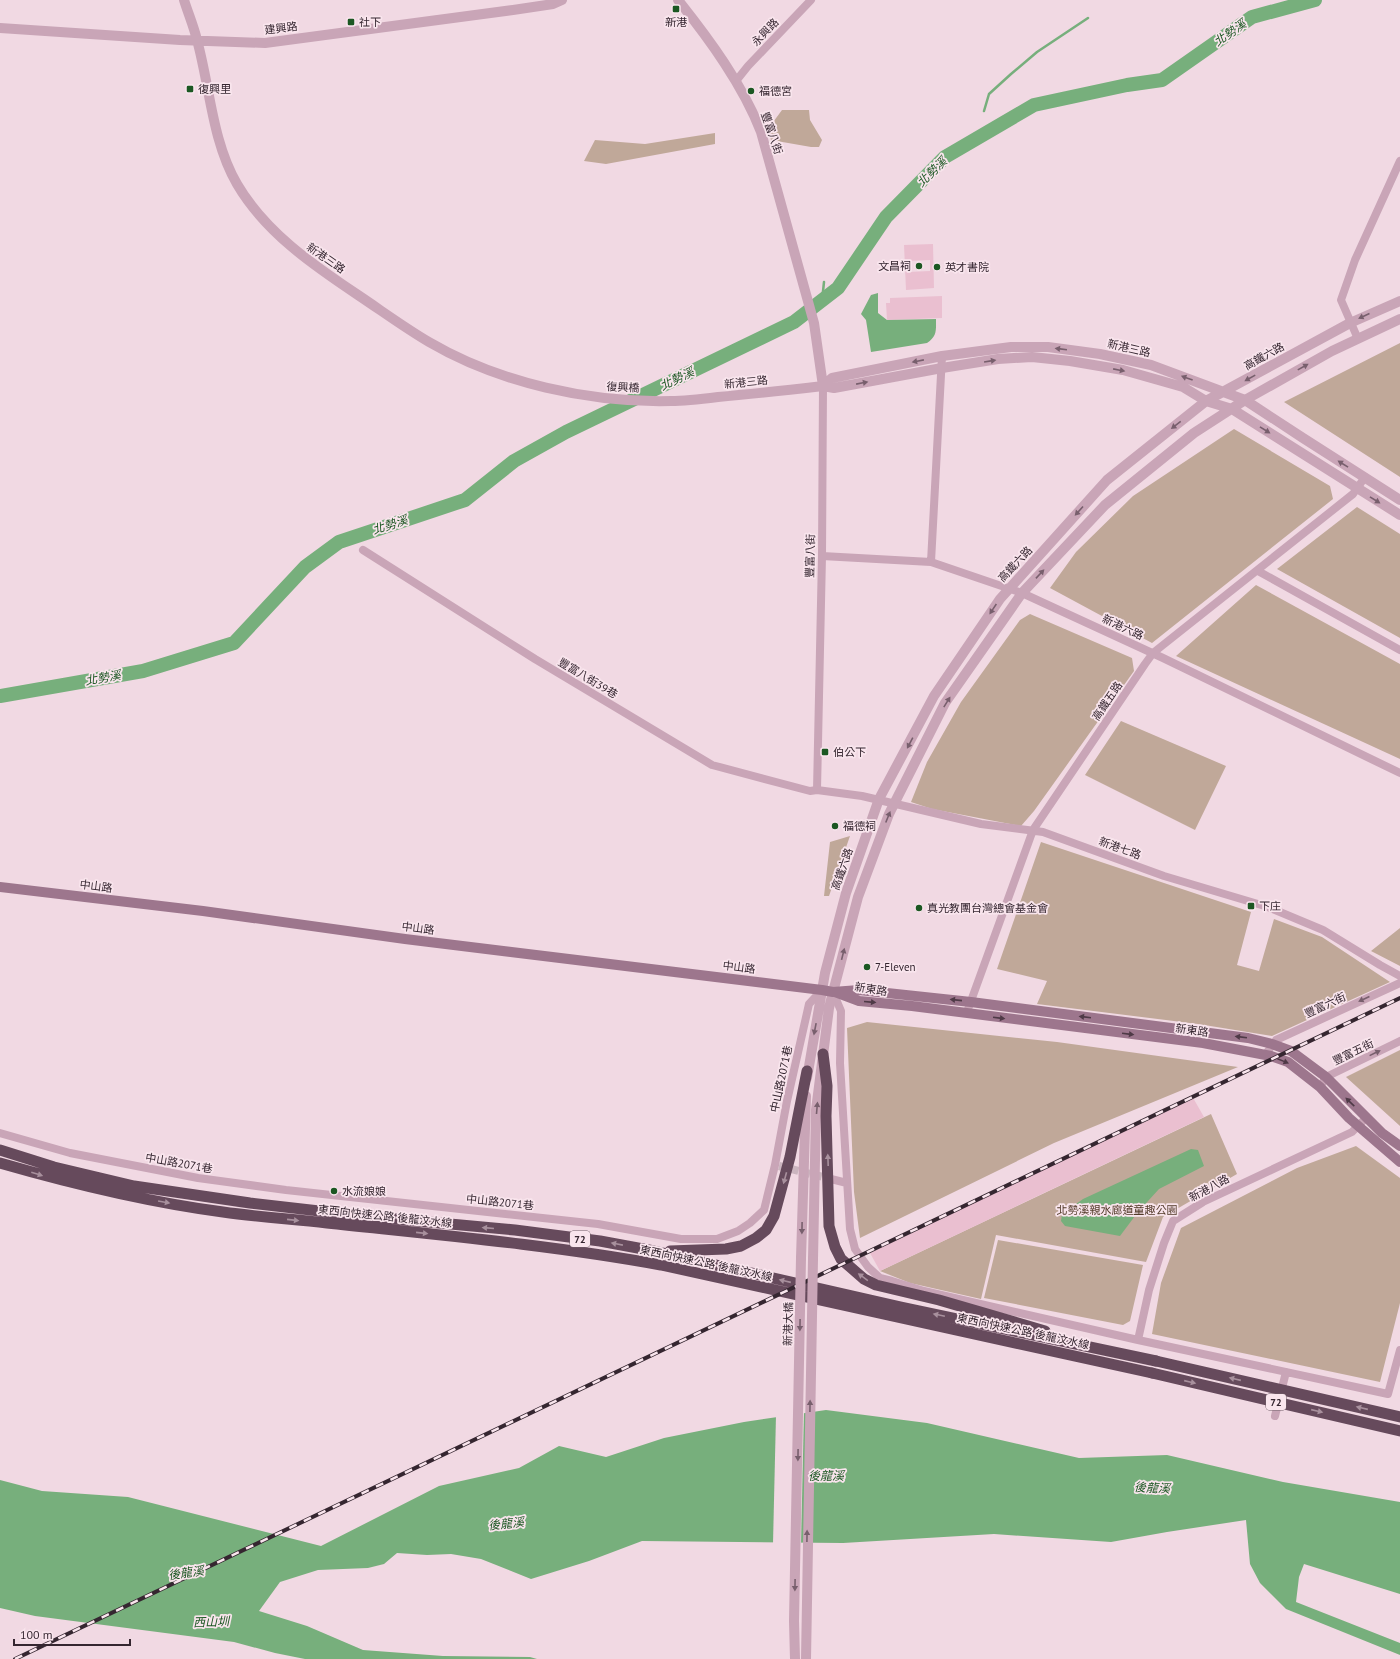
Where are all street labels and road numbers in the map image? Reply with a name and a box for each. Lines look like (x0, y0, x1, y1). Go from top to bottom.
street label: 永興路 (749, 15, 781, 49)
street label: 建興路 (264, 19, 298, 37)
street label: 豐富八街 (758, 110, 786, 156)
street label: 新港三路 (304, 240, 348, 276)
street label: 新港三路 (1106, 336, 1152, 360)
street label: 高鐵六路 (1241, 339, 1287, 373)
street label: 新港三路 (723, 373, 769, 391)
street label: 復興橋 (606, 379, 640, 395)
street label: 豐富八街 (803, 534, 817, 578)
street label: 高鐵六路 (995, 543, 1035, 585)
street label: 新港六路 (1100, 611, 1146, 643)
street label: 豐富八街39巷 (556, 655, 620, 701)
street label: 高鐵五路 (1089, 679, 1125, 723)
street label: 新港七路 (1097, 834, 1143, 862)
street label: 高鐵六路 (828, 846, 856, 892)
street label: 中山路 (79, 877, 113, 895)
street label: 中山路 (401, 919, 435, 937)
street label: 中山路 (722, 958, 756, 976)
street label: 新東路 (854, 980, 888, 998)
street label: 豐富六街 (1302, 989, 1348, 1021)
street label: 新東路 (1175, 1021, 1209, 1039)
street label: 豐富五街 (1330, 1036, 1376, 1068)
street label: 中山路2071巷 (767, 1044, 795, 1114)
street label: 中山路2071巷 (144, 1150, 214, 1176)
street label: 新港八路 (1186, 1171, 1232, 1205)
street label: 中山路2071巷 (465, 1191, 535, 1213)
street label: 東西向快速公路 後龍汶水線 (317, 1202, 453, 1230)
road number: 72 (570, 1231, 590, 1247)
street label: 東西向快速公路 後龍汶水線 (639, 1242, 773, 1284)
street label: 新港大橋 (781, 1302, 795, 1346)
street label: 東西向快速公路 後龍汶水線 (956, 1310, 1090, 1352)
road number: 72 (1266, 1394, 1286, 1410)

